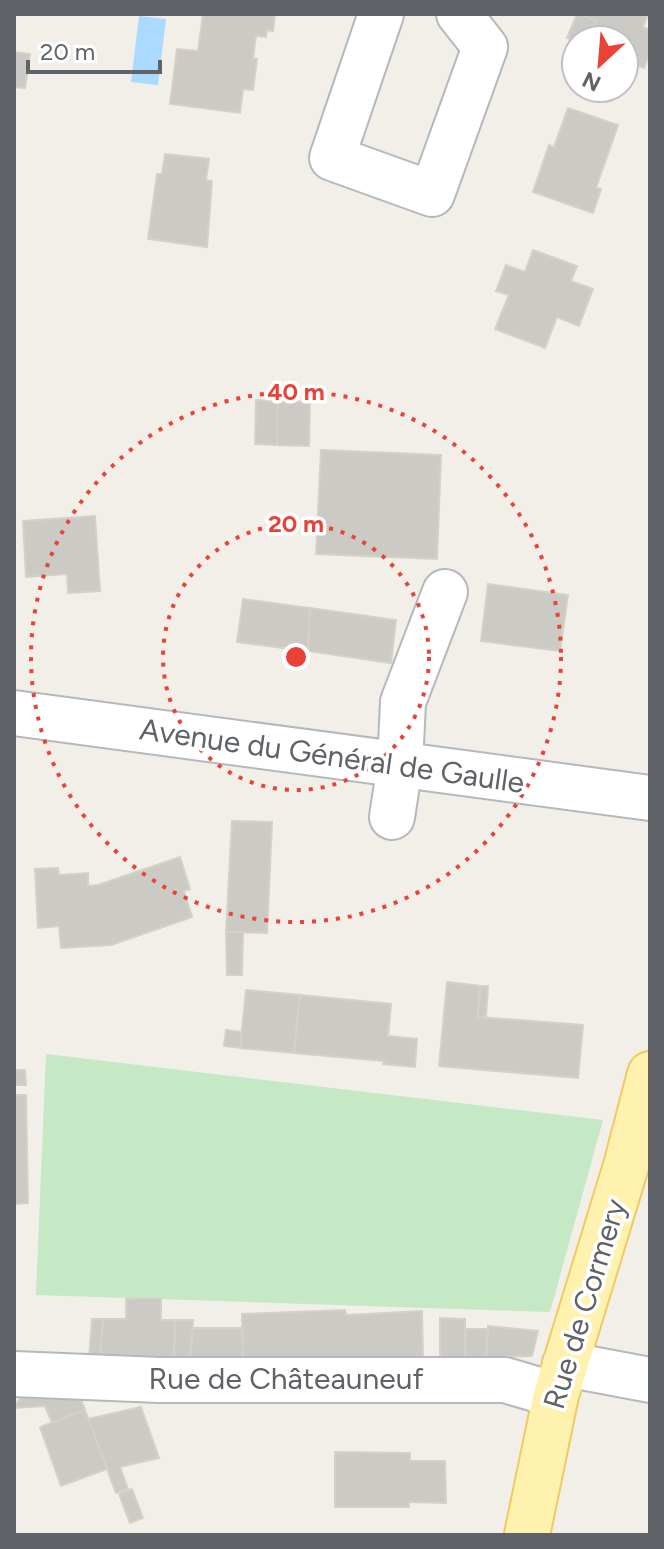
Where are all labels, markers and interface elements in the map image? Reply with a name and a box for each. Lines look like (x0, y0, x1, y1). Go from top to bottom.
scale bar (28, 24, 160, 74)
north arrow (560, 24, 640, 104)
text: 20 m (40, 37, 95, 66)
text: N (578, 66, 605, 97)
text: 40 m (267, 377, 325, 406)
text: 20 m (268, 509, 324, 538)
centre of rings (282, 643, 310, 671)
street label: Avenue du Général de Gaulle (137, 710, 527, 801)
street label: Rue de Cormery (535, 1194, 634, 1413)
street label: Rue de Châteauneuf (149, 1360, 423, 1397)

